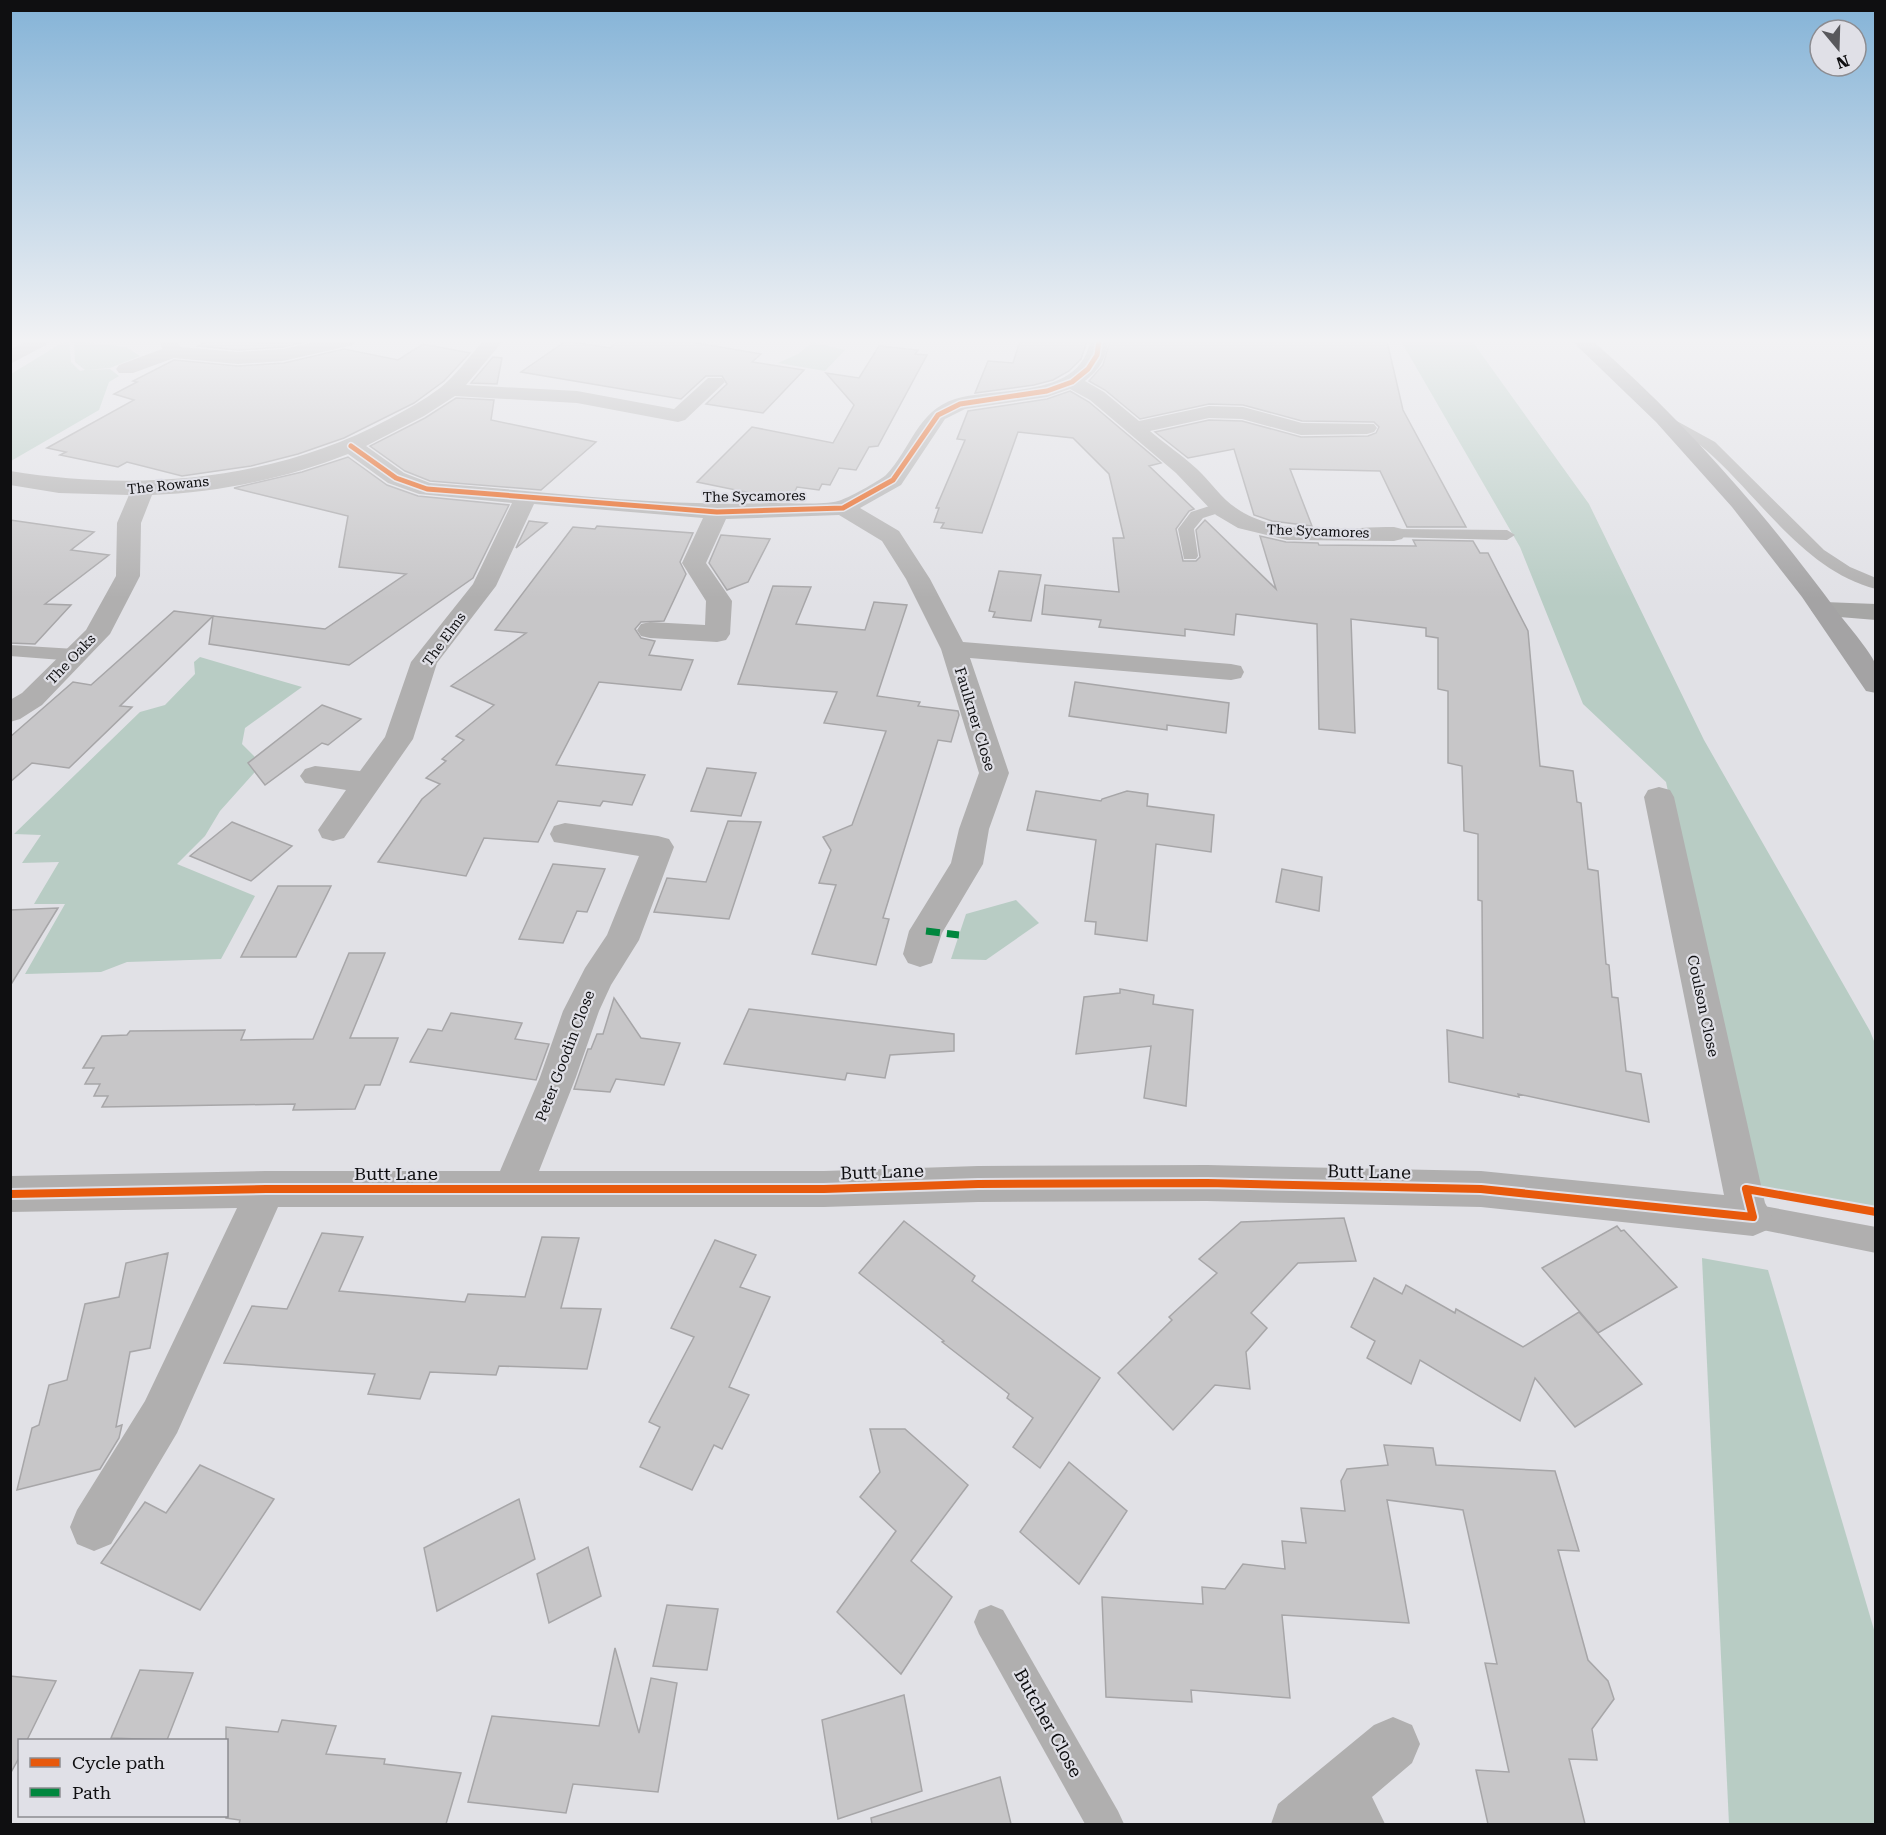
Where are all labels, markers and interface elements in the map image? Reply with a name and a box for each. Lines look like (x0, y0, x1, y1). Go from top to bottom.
north arrow (1808, 18, 1868, 78)
text: N (1834, 51, 1852, 73)
street label: The Rowans (126, 473, 210, 497)
street label: The Sycamores (702, 487, 806, 505)
street label: The Sycamores (1266, 521, 1370, 541)
street label: The Elms (419, 609, 469, 669)
street label: The Oaks (43, 630, 99, 687)
street label: Faulkner Close (951, 665, 999, 773)
street label: Coulson Close (1683, 953, 1723, 1059)
street label: Peter Goodin Close (532, 988, 598, 1124)
street label: Butt Lane (840, 1160, 924, 1183)
street label: Butt Lane (1327, 1160, 1411, 1183)
street label: Butt Lane (354, 1163, 438, 1184)
street label: Butcher Close (1010, 1665, 1087, 1781)
legend (18, 1739, 228, 1817)
text: Cycle path (72, 1752, 165, 1773)
text: Path (72, 1782, 111, 1803)

